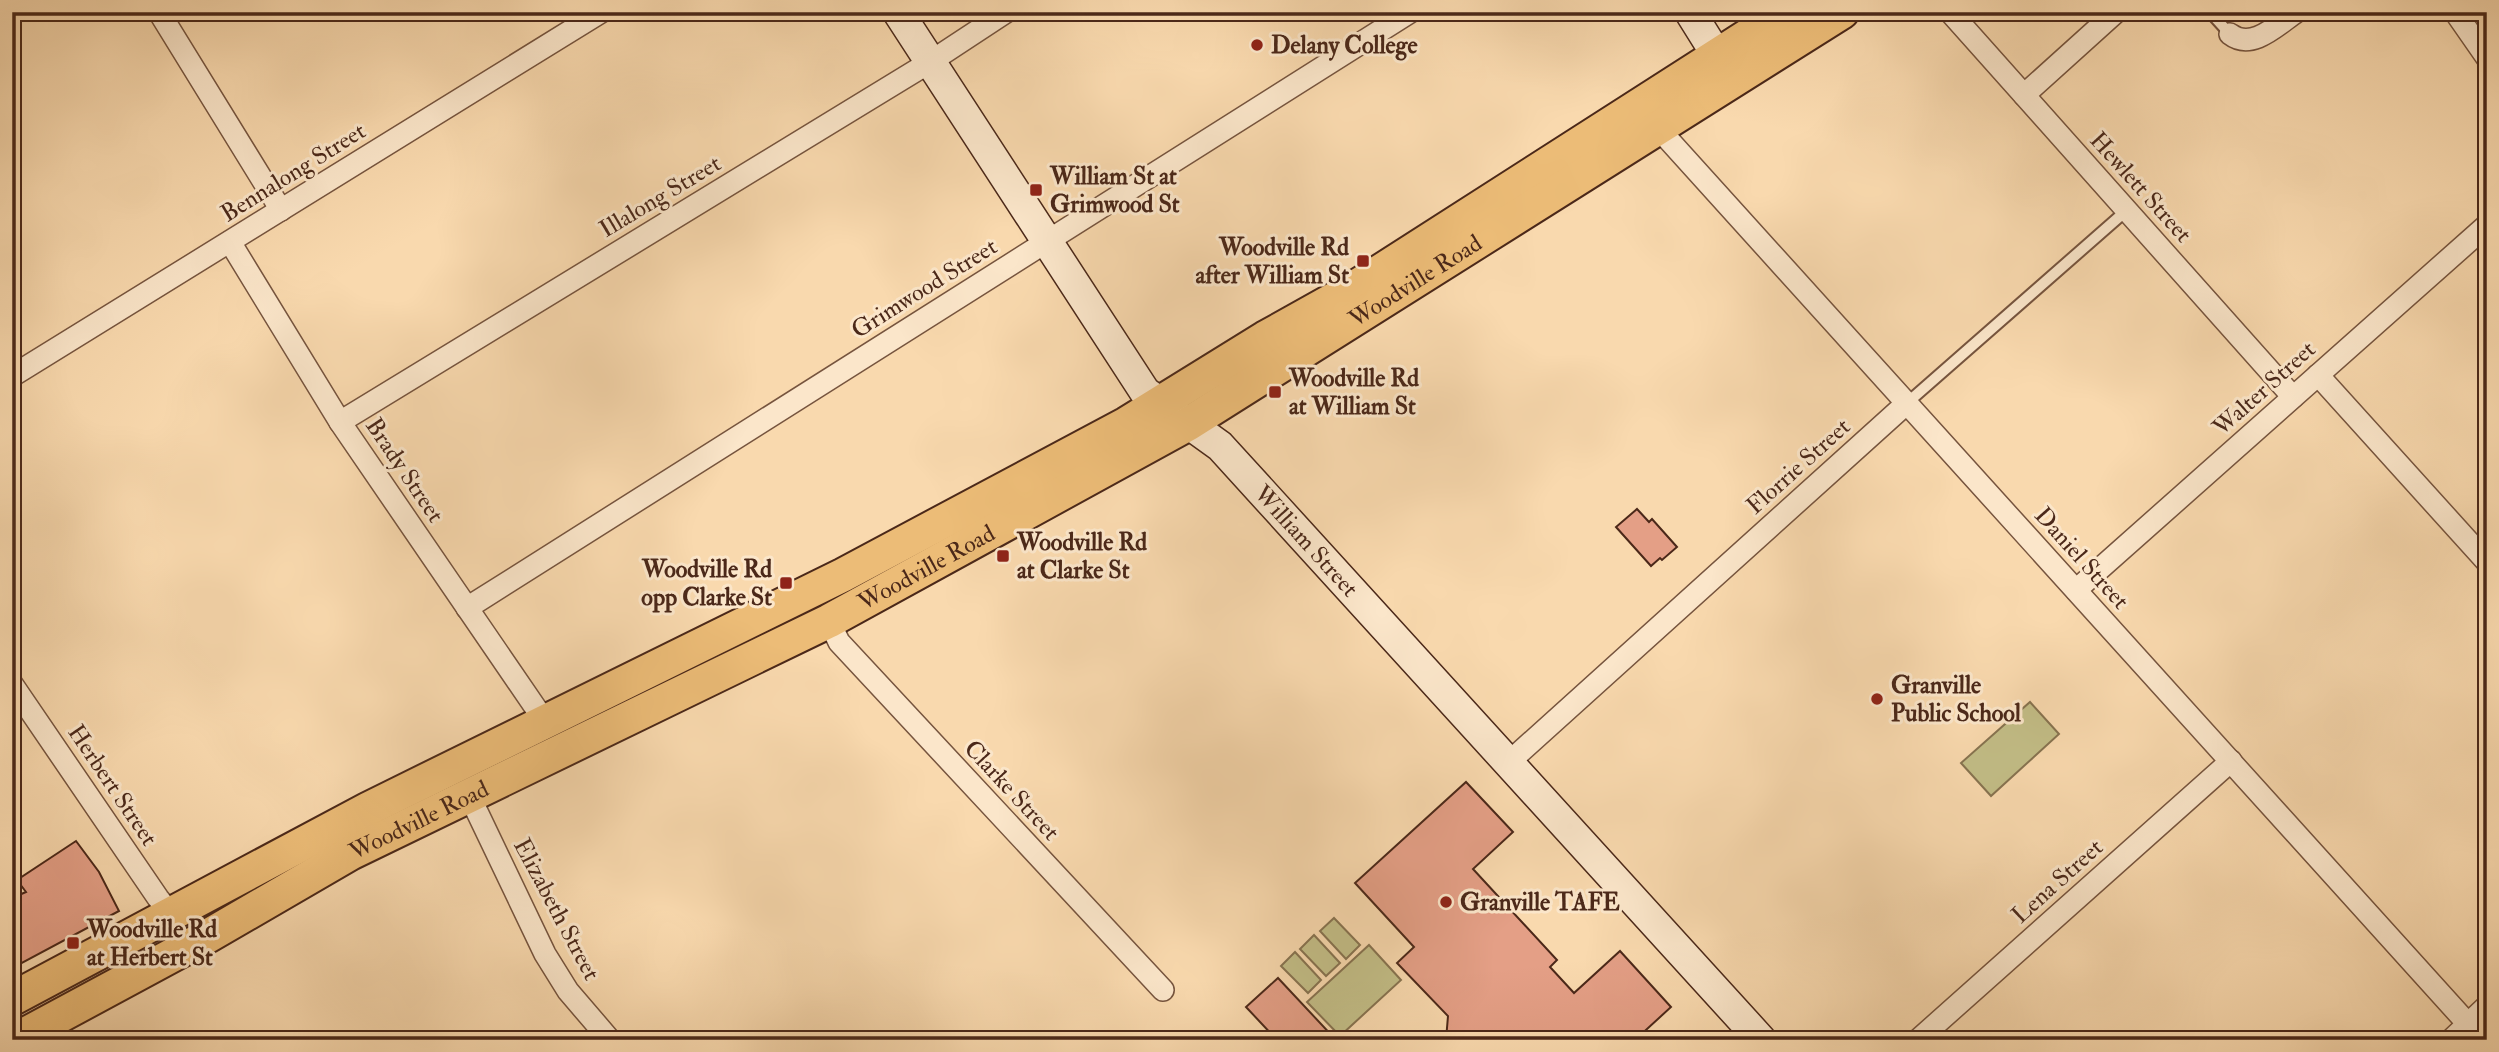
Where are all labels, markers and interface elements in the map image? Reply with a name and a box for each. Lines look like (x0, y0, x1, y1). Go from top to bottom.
place label: Delany College (1271, 30, 1417, 61)
marker: Delany College (1249, 37, 1265, 53)
street label: Bennalong Street (215, 115, 372, 229)
street label: Hewlett Street (2083, 125, 2199, 249)
street label: Illalong Street (594, 148, 727, 245)
place label: William St at Grimwood St (1049, 161, 1180, 220)
marker: William St at Grimwood St (1028, 182, 1044, 198)
street label: Woodville Road (1342, 228, 1488, 335)
street label: Grimwood Street (846, 231, 1003, 346)
place label: Woodville Rd after William St (1195, 232, 1349, 291)
marker: Woodville Rd after William St (1355, 253, 1371, 269)
street label: Walter Street (2206, 334, 2322, 443)
place label: Woodville Rd at William St (1288, 363, 1419, 422)
marker: Woodville Rd at William St (1267, 384, 1283, 400)
street label: Florrie Street (1740, 411, 1857, 521)
street label: Brady Street (358, 412, 451, 529)
street label: William Street (1246, 478, 1365, 604)
street label: Daniel Street (2028, 501, 2136, 616)
street label: Woodville Road (852, 518, 1001, 618)
place label: Woodville Rd at Clarke St (1016, 527, 1147, 586)
marker: Woodville Rd at Clarke St (995, 548, 1011, 564)
place label: Woodville Rd opp Clarke St (641, 554, 772, 613)
marker: Woodville Rd opp Clarke St (778, 575, 794, 591)
place label: Granville Public School (1891, 670, 2022, 729)
marker: Granville Public School (1869, 691, 1885, 707)
street label: Herbert Street (61, 719, 165, 852)
street label: Clarke Street (957, 734, 1066, 847)
street label: Woodville Road (343, 773, 494, 868)
street label: Lena Street (2005, 832, 2110, 931)
street label: Elizabeth Street (506, 833, 607, 986)
place label: Granville TAFE (1460, 887, 1620, 918)
marker: Granville TAFE (1438, 894, 1454, 910)
place label: Woodville Rd at Herbert St (86, 914, 217, 973)
marker: Woodville Rd at Herbert St (65, 935, 81, 951)

